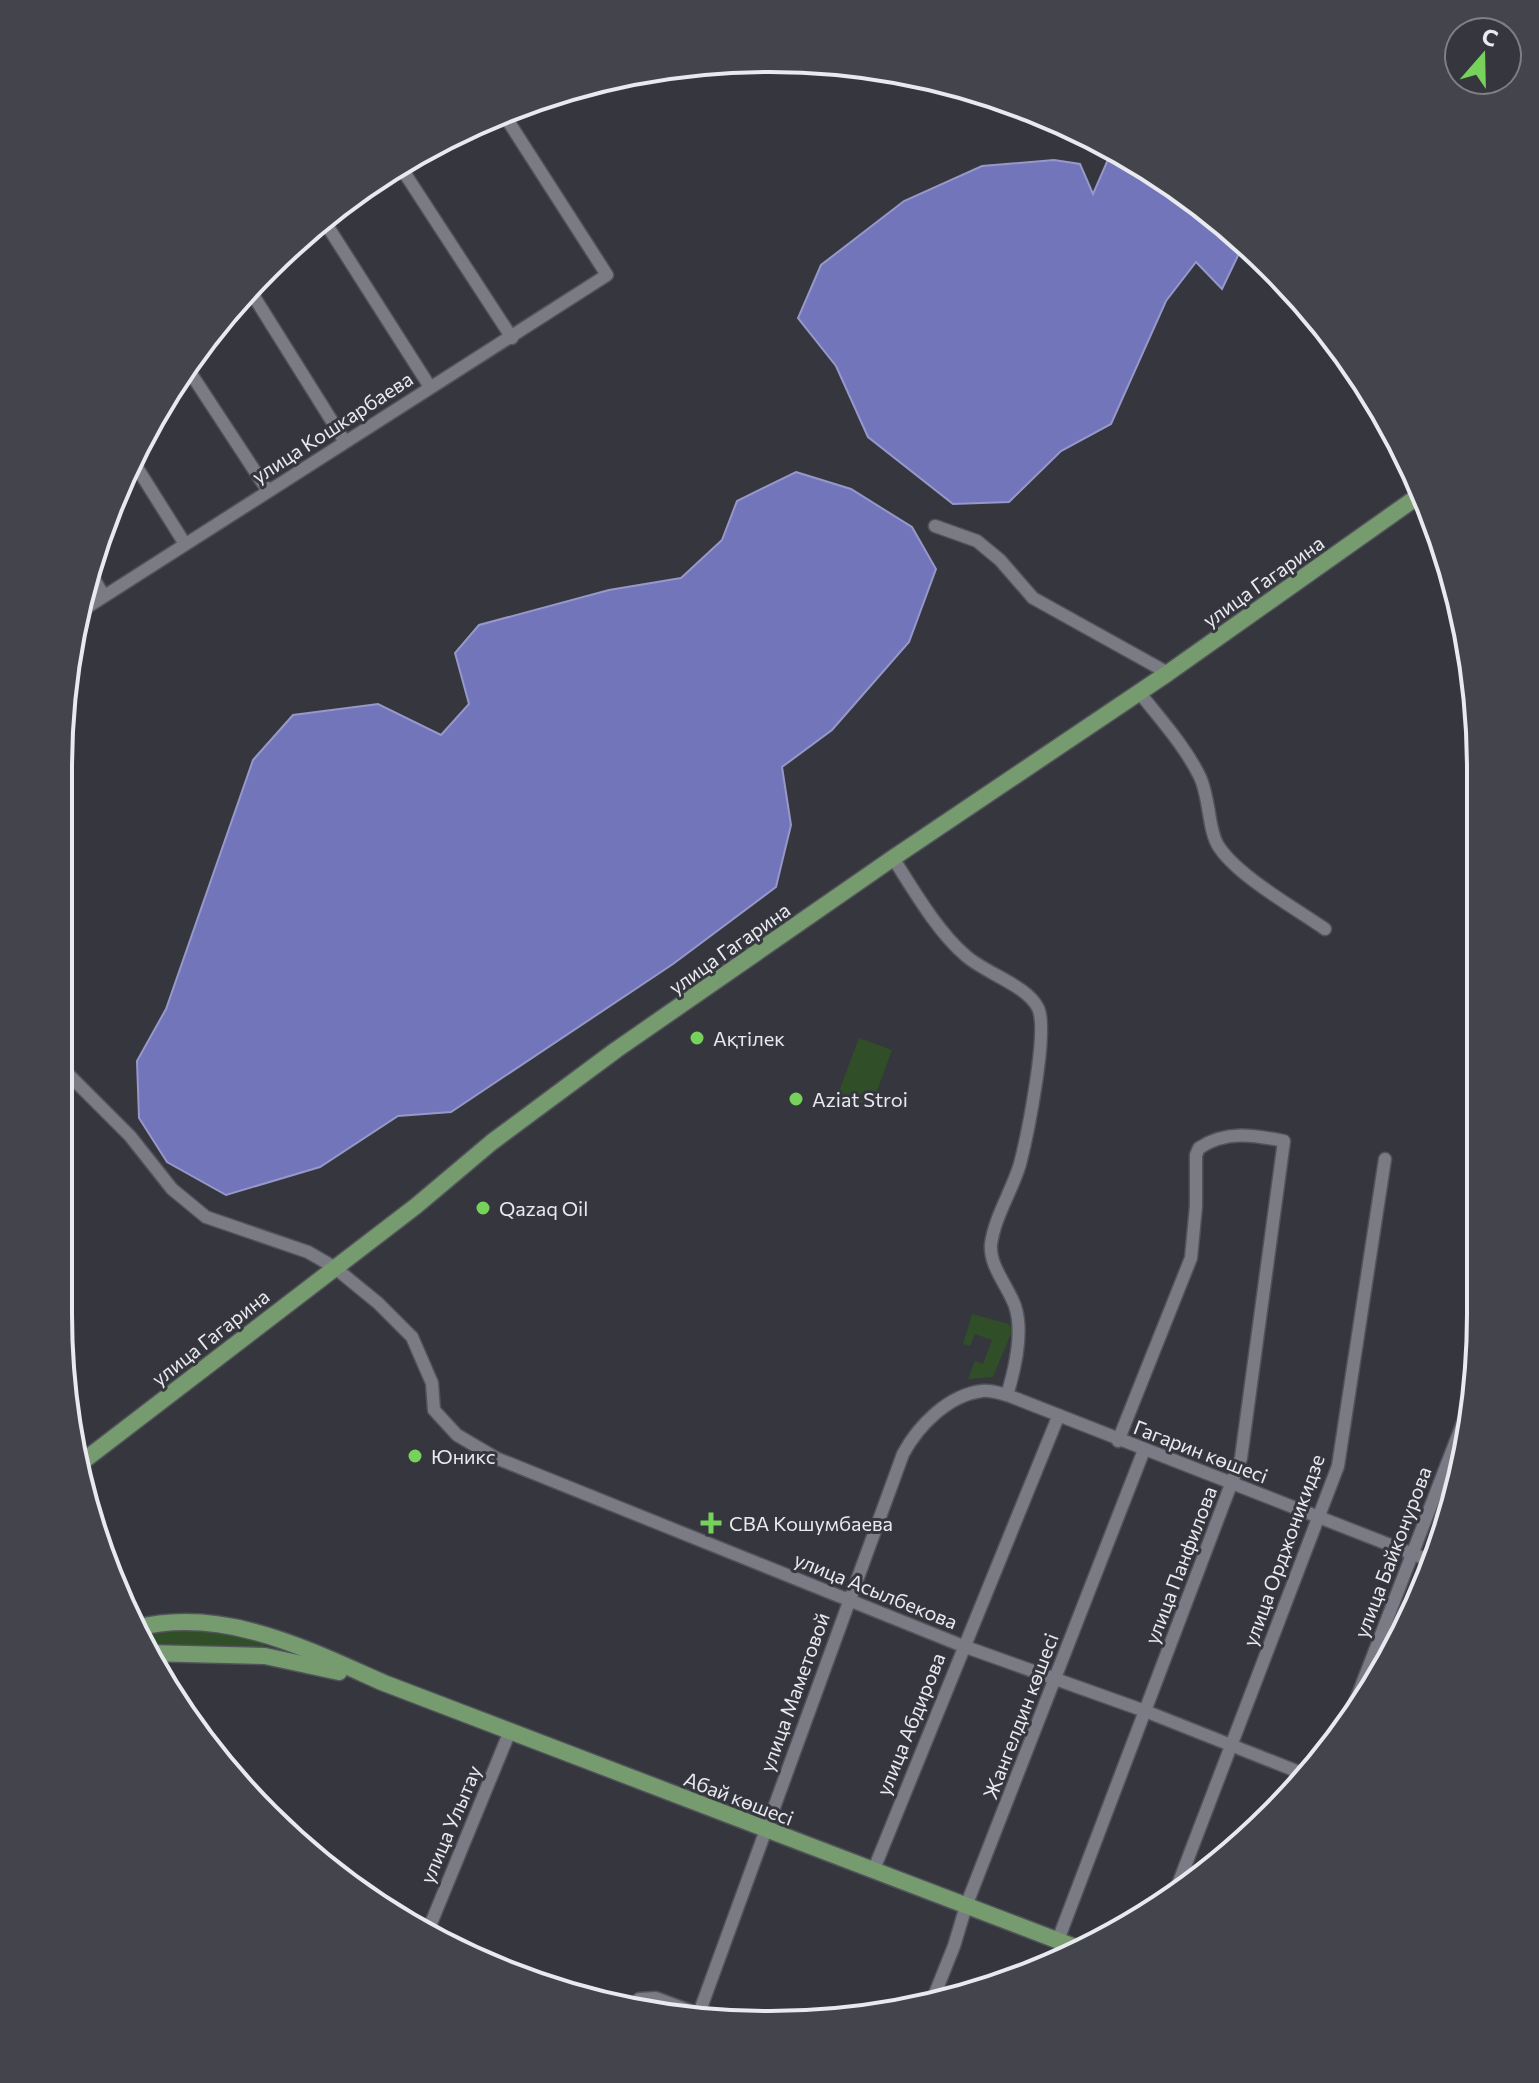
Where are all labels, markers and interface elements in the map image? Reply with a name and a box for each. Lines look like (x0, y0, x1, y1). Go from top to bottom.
north arrow (1443, 16, 1523, 96)
text: С (1478, 21, 1502, 52)
street label: улица Кошкарбаева (247, 366, 417, 488)
street label: улица Гагарина (1198, 530, 1328, 632)
street label: улица Гагарина (664, 897, 794, 999)
place label: Ақтілек (713, 1026, 785, 1050)
marker: Ақтілек (688, 1029, 706, 1047)
place label: Aziat Stroi (812, 1087, 908, 1111)
marker: Aziat Stroi (787, 1090, 805, 1108)
place label: Qazaq Oil (499, 1196, 588, 1220)
marker: Qazaq Oil (474, 1199, 492, 1217)
street label: улица Гагарина (146, 1284, 274, 1390)
street label: Гагарин көшесі (1130, 1414, 1272, 1488)
place label: Юникс (431, 1444, 496, 1468)
marker: Юникс (406, 1447, 424, 1465)
street label: улица Орджоникидзе (1237, 1451, 1329, 1649)
street label: улица Байконурова (1348, 1463, 1436, 1641)
street label: улица Панфилова (1139, 1483, 1221, 1647)
place label: СВА Кошумбаева (729, 1511, 893, 1535)
marker: СВА Кошумбаева (700, 1512, 722, 1534)
street label: улица Асылбекова (791, 1546, 961, 1634)
street label: улица Маметовой (754, 1609, 834, 1775)
street label: Жангелдин көшесі (977, 1630, 1063, 1802)
street label: улица Абдирова (870, 1649, 950, 1799)
street label: улица Улытау (414, 1761, 486, 1887)
street label: Абай көшесі (681, 1766, 797, 1830)

